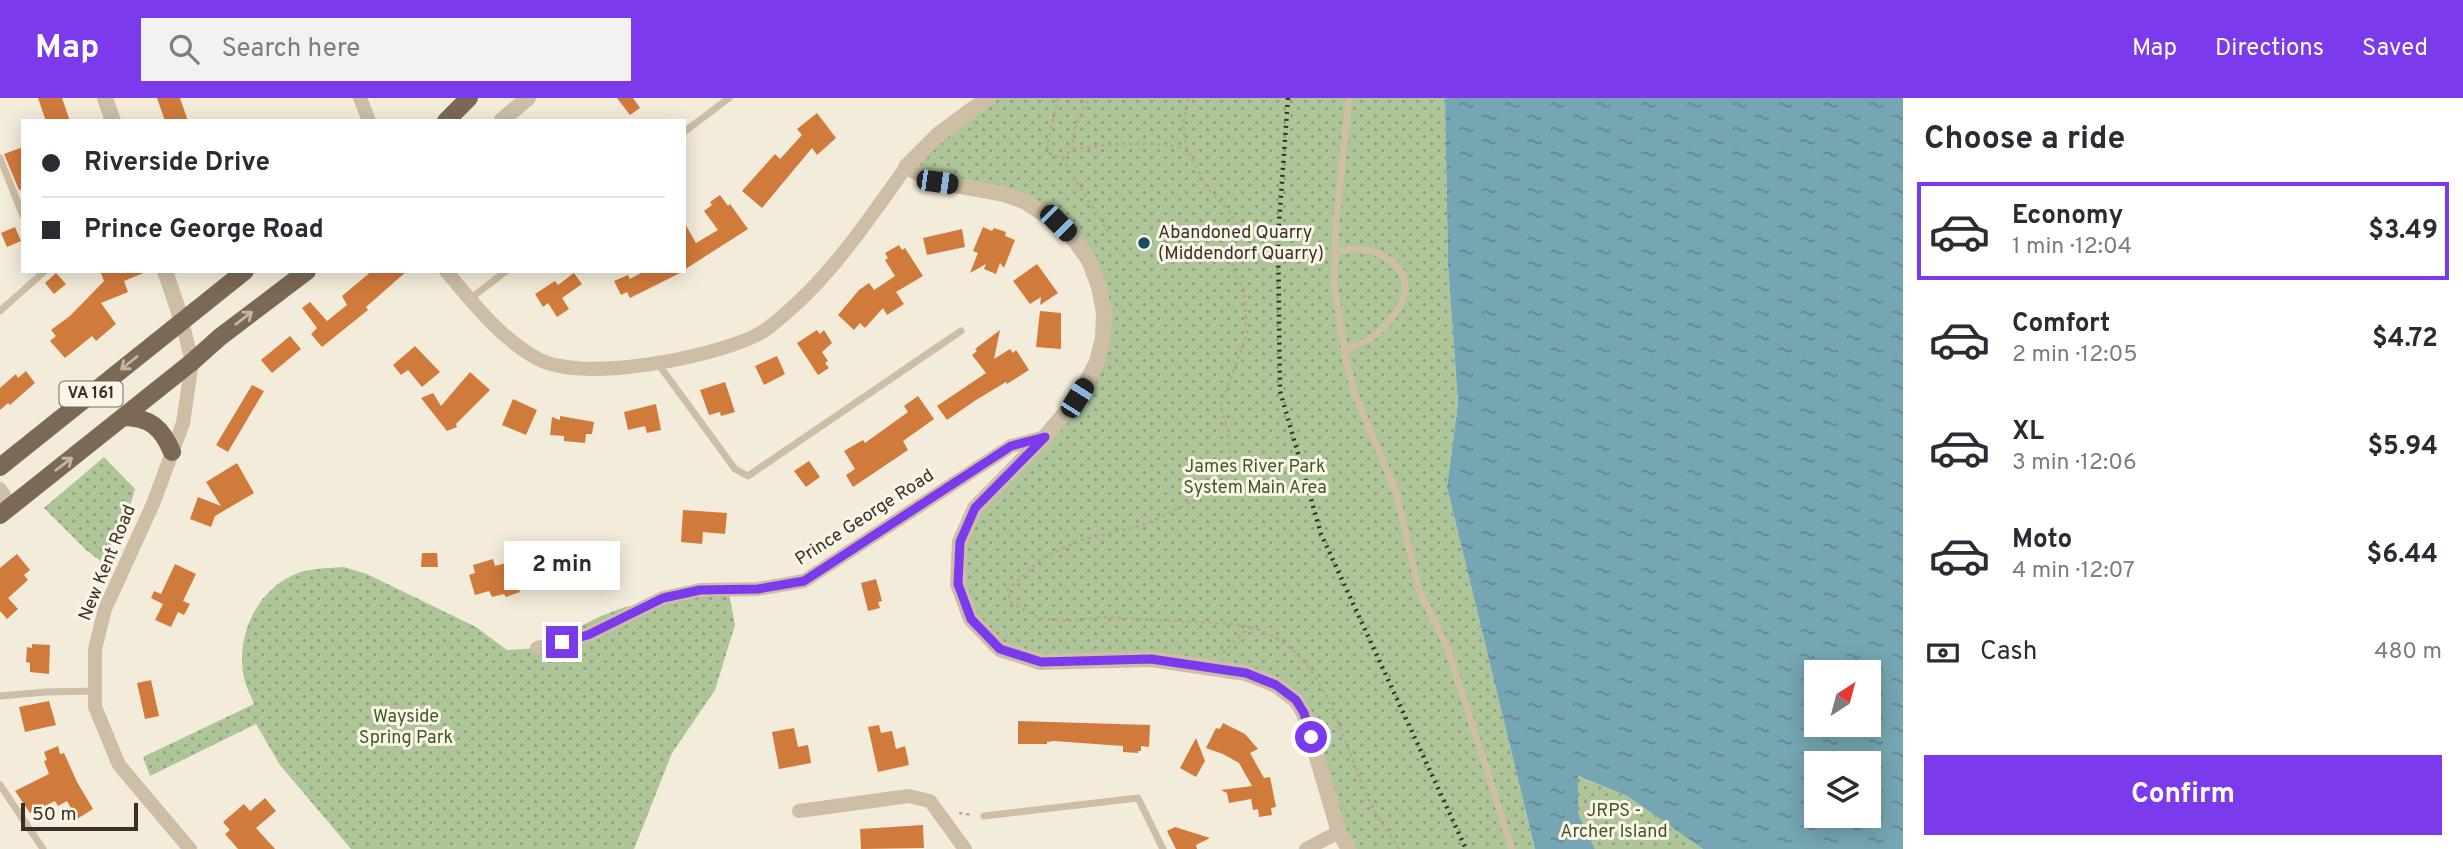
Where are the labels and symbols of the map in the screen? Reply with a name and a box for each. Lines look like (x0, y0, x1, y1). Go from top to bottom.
car (915, 169, 960, 195)
car (1036, 201, 1081, 245)
place label: Abandoned Quarry (Middendorf Quarry) (1158, 222, 1324, 266)
marker: Abandoned Quarry (Middendorf Quarry) (1136, 235, 1152, 251)
one-way arrow (235, 311, 254, 326)
one-way arrow (121, 356, 139, 371)
car (1057, 375, 1098, 421)
road number: VA 161 (60, 382, 122, 406)
one-way arrow (54, 456, 72, 472)
park label: James River Park System Main Area (1183, 456, 1327, 500)
street label: Prince George Road (791, 465, 939, 571)
street label: New Kent Road (74, 502, 142, 624)
callout: 2 min (504, 540, 620, 589)
route end (546, 626, 578, 658)
north arrow (1804, 660, 1881, 737)
park label: Wayside Spring Park (359, 706, 453, 750)
route start (1295, 721, 1327, 753)
scale bar (21, 800, 138, 832)
park label: JRPS - Archer Island (1560, 800, 1668, 844)

